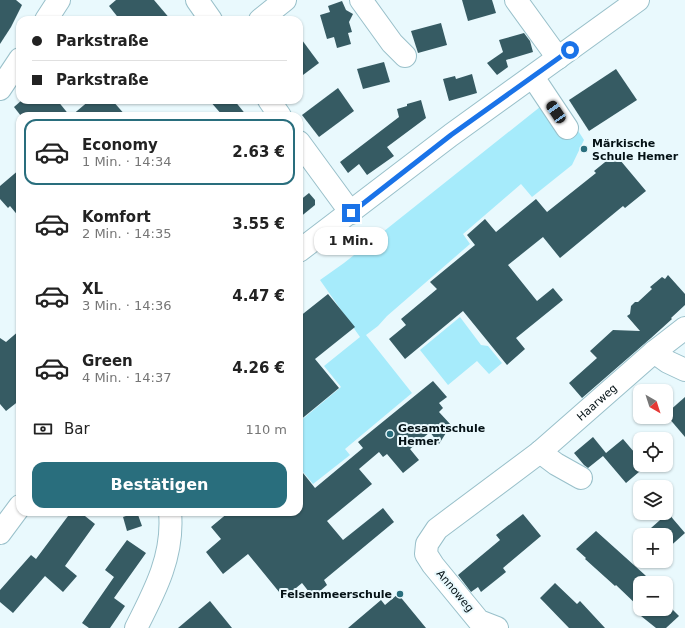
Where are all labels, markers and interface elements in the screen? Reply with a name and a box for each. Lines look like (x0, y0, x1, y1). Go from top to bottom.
text: Parkstraße (56, 32, 149, 50)
route start (561, 41, 579, 59)
text: Parkstraße (56, 71, 149, 89)
car (544, 99, 568, 125)
icon: car (34, 134, 70, 170)
text: Economy (82, 136, 158, 154)
place label: Märkische Schule Hemer (592, 137, 679, 163)
text: 2.63 € (232, 143, 285, 161)
marker: Märkische Schule Hemer (579, 144, 589, 154)
text: 1 Min. · 14:34 (82, 154, 171, 169)
route end (342, 204, 360, 222)
icon: car (34, 206, 70, 242)
text: Komfort (82, 208, 151, 226)
text: 3.55 € (232, 215, 285, 233)
text: 2 Min. · 14:35 (82, 226, 171, 241)
callout: 1 Min. (314, 227, 388, 255)
text: 1 Min. (328, 233, 374, 248)
icon: car (34, 278, 70, 314)
text: XL (82, 280, 103, 298)
text: 4.47 € (232, 287, 285, 305)
text: 3 Min. · 14:36 (82, 298, 171, 313)
icon: car (34, 350, 70, 386)
text: Green (82, 352, 133, 370)
text: 4.26 € (232, 359, 285, 377)
text: 4 Min. · 14:37 (82, 370, 171, 385)
street label: Haarweg (574, 381, 619, 423)
north arrow (633, 384, 673, 424)
map controls (633, 384, 673, 616)
icon: cash (32, 418, 54, 440)
text: Bar (64, 420, 90, 438)
text: 110 m (245, 422, 287, 437)
place label: Gesamtschule Hemer (398, 422, 485, 448)
marker: Gesamtschule Hemer (385, 429, 395, 439)
button: locate (633, 432, 673, 472)
button: Bestätigen (32, 462, 287, 508)
button: layers (633, 480, 673, 520)
button: + (633, 528, 673, 568)
street label: Annoweg (434, 567, 476, 615)
button: − (633, 576, 673, 616)
place label: Felsenmeerschule (280, 588, 392, 601)
marker: Felsenmeerschule (395, 589, 405, 599)

